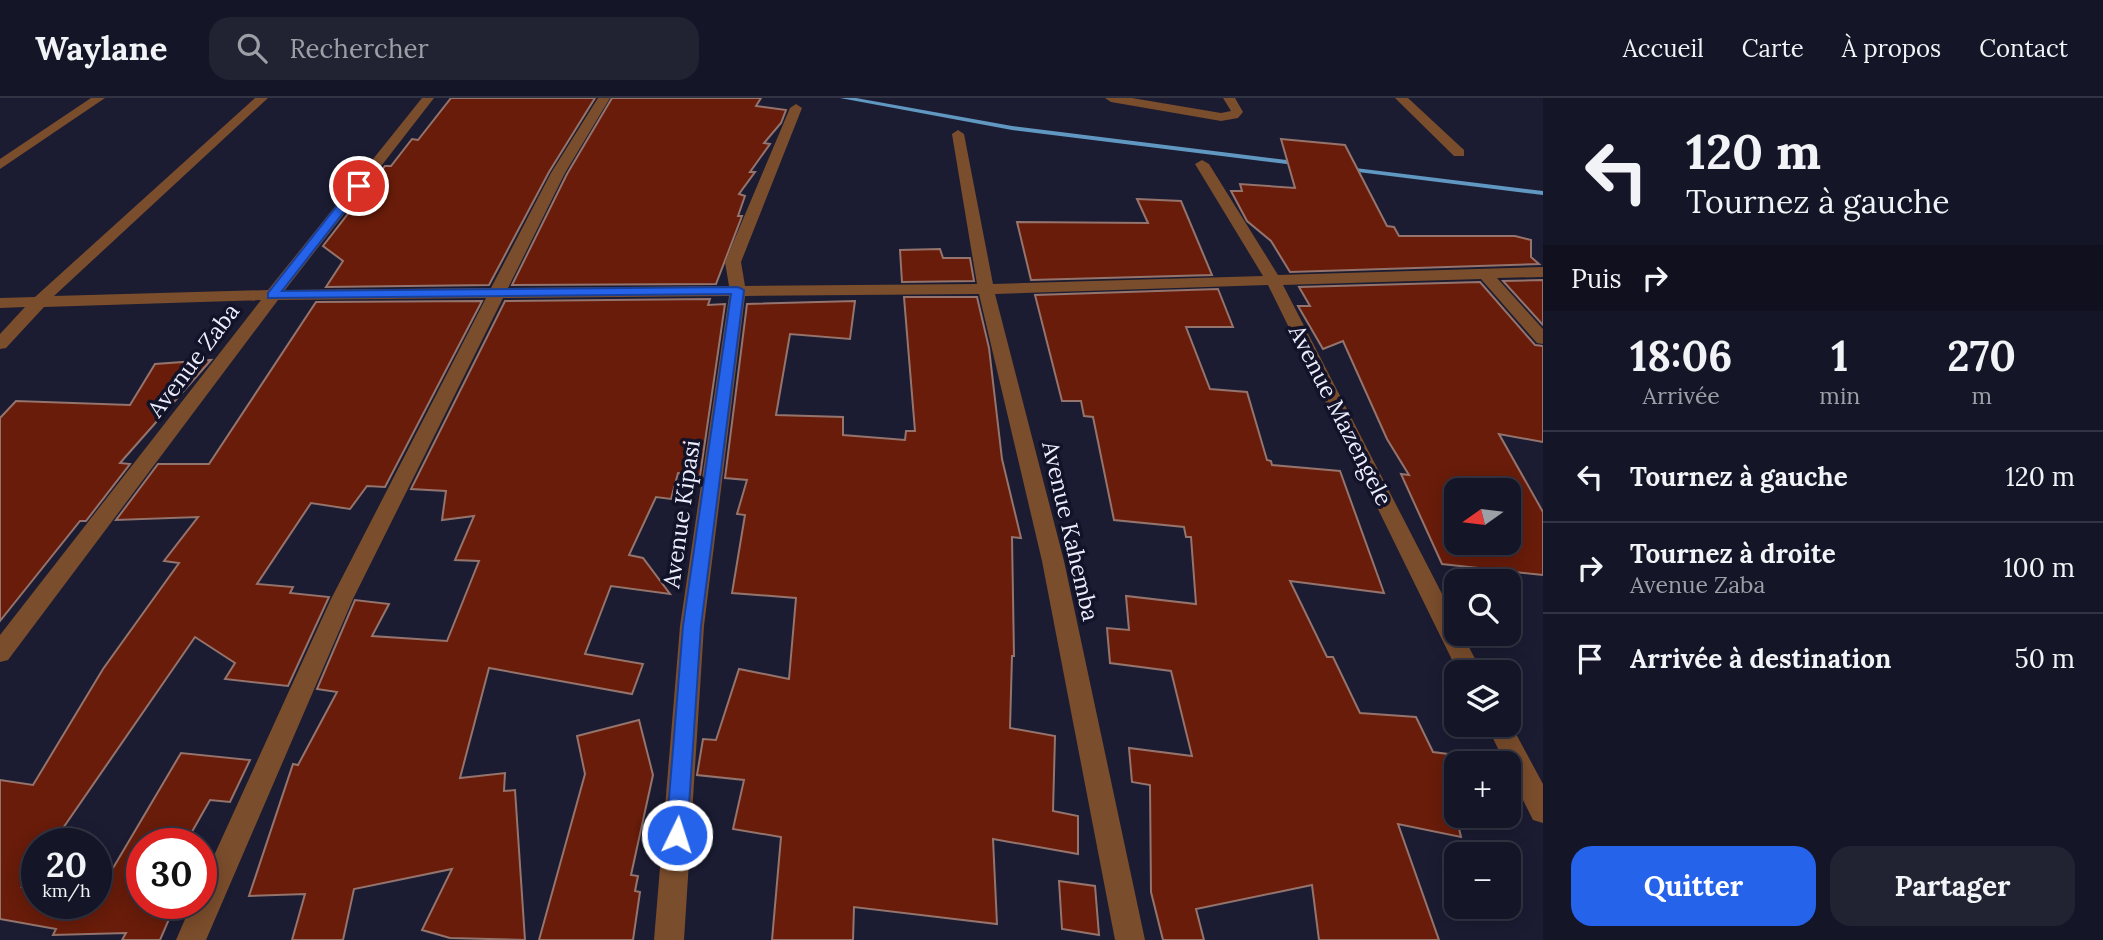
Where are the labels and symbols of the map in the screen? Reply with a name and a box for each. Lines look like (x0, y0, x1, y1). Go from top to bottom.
pin (329, 156, 389, 216)
street label: Avenue Zaba (140, 297, 245, 424)
street label: Avenue Mazengele (1282, 319, 1399, 510)
street label: Avenue Kahemba (1036, 437, 1106, 624)
street label: Avenue Kipasi (656, 438, 706, 591)
north arrow (1444, 478, 1521, 555)
position arrow (640, 798, 714, 872)
speed limit sign: 30 (126, 828, 217, 919)

